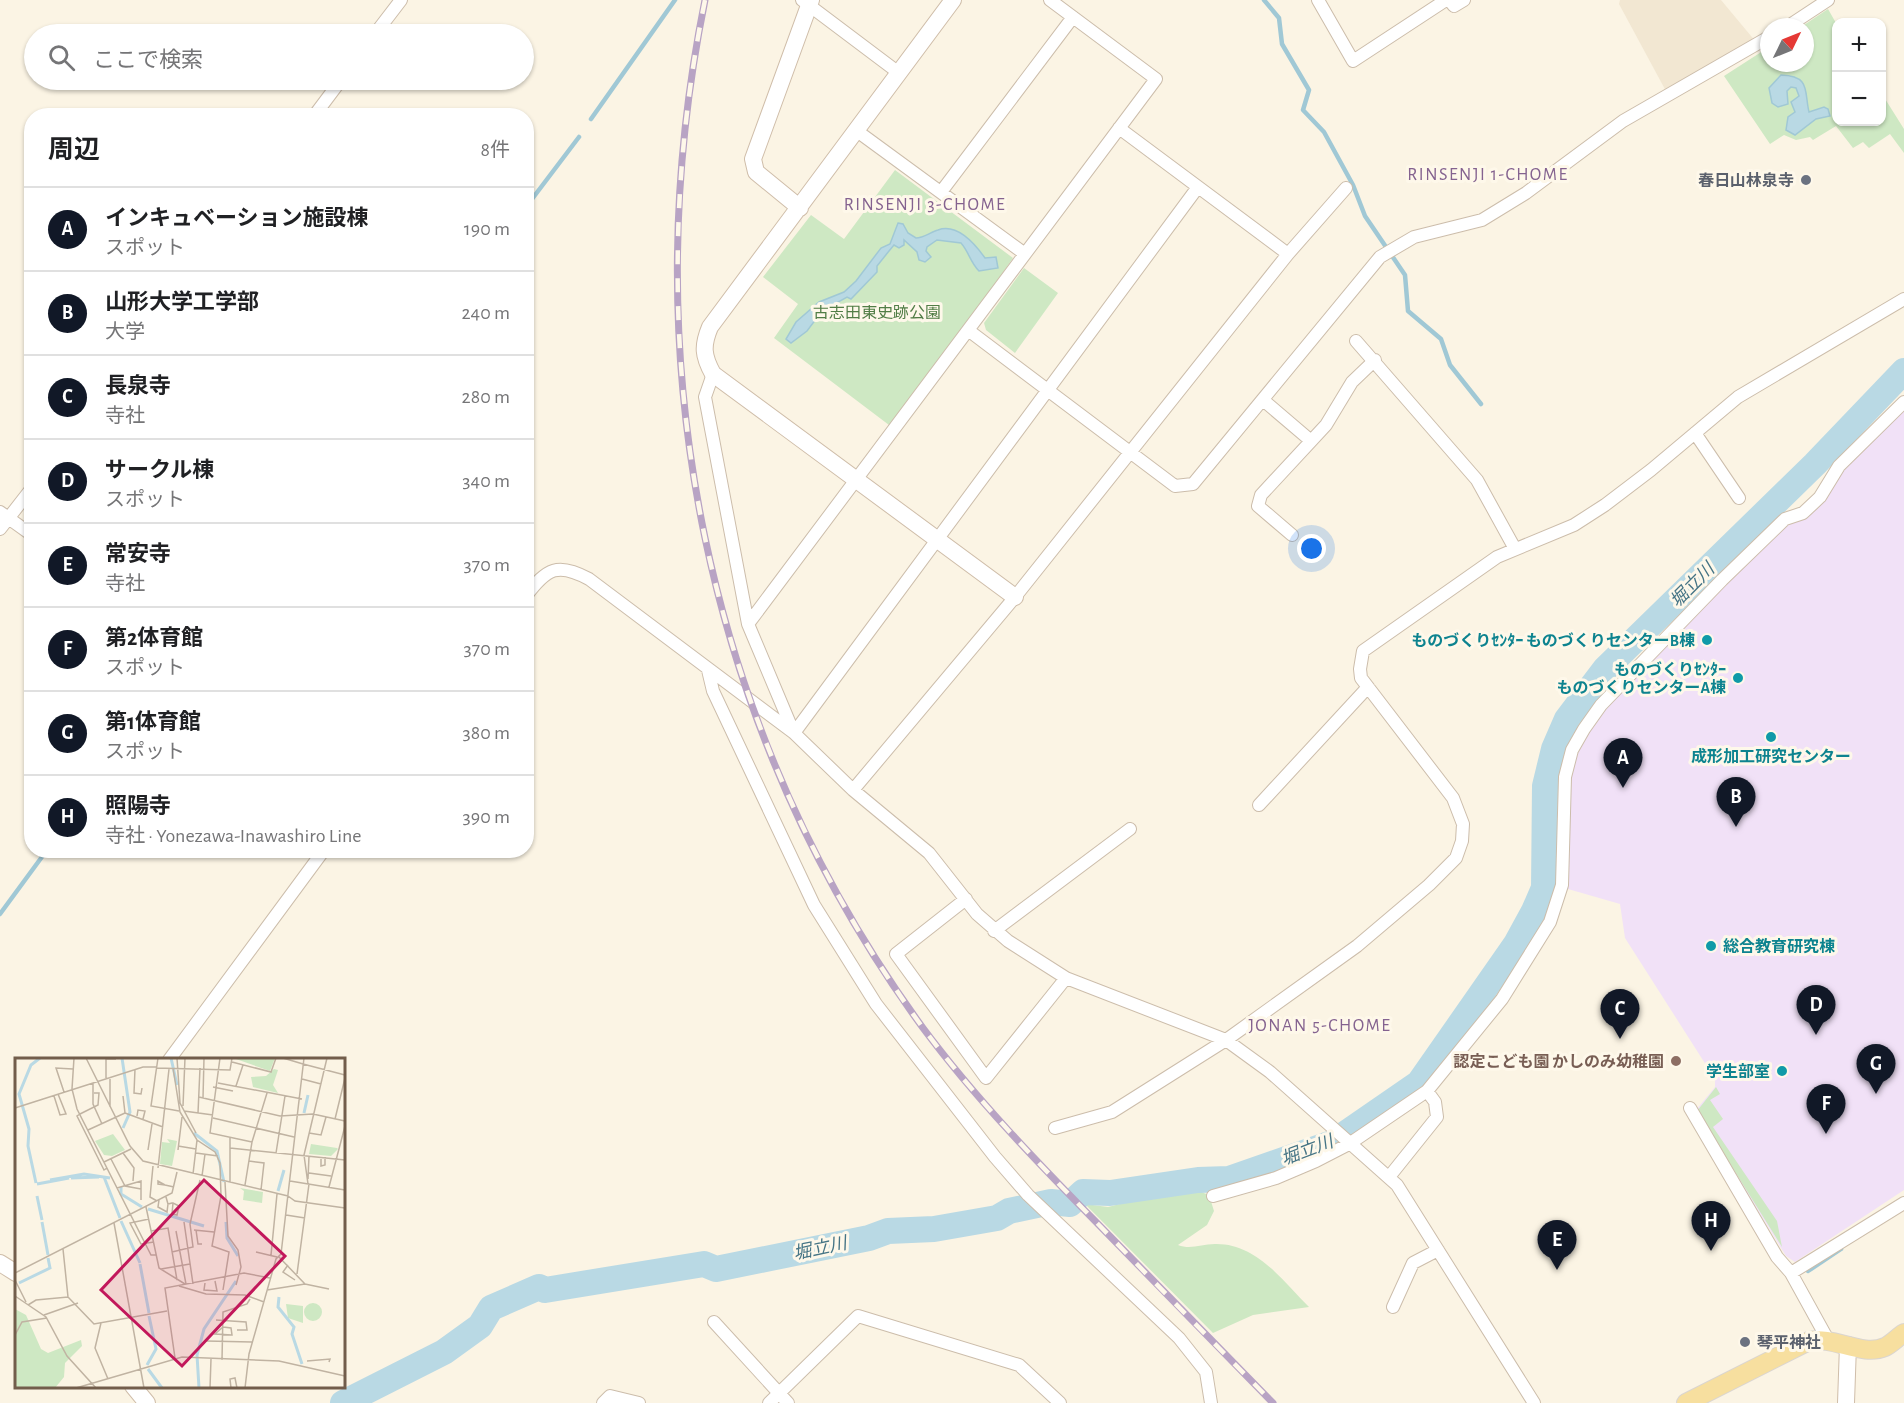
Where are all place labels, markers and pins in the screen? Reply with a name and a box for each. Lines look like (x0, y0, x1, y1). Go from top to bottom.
place label: 春日山林泉寺 (1698, 172, 1794, 189)
marker: 春日山林泉寺 (1799, 173, 1813, 187)
place label: ものづくりｾﾝﾀｰ ものづくりセンターB棟 (1411, 631, 1695, 649)
marker: ものづくりｾﾝﾀｰ ものづくりセンターB棟 (1700, 633, 1714, 647)
place label: ものづくりｾﾝﾀｰ ものづくりセンターA棟 (1556, 661, 1726, 696)
marker: ものづくりｾﾝﾀｰ ものづくりセンターA棟 (1731, 671, 1745, 685)
marker: 成形加工研究センター (1764, 730, 1778, 744)
pin: A (1604, 738, 1642, 788)
place label: 成形加工研究センター (1691, 747, 1851, 765)
pin: B (1716, 778, 1756, 827)
place label: 総合教育研究棟 (1723, 937, 1835, 955)
marker: 総合教育研究棟 (1704, 939, 1718, 953)
pin: D (1796, 986, 1836, 1035)
pin: C (1600, 990, 1640, 1039)
pin: G (1856, 1044, 1896, 1094)
place label: 認定こども園 かしのみ幼稚園 (1454, 1053, 1664, 1070)
marker: 認定こども園 かしのみ幼稚園 (1669, 1054, 1683, 1068)
place label: 学生部室 (1706, 1063, 1770, 1080)
marker: 学生部室 (1775, 1064, 1789, 1078)
pin: F (1806, 1084, 1846, 1134)
pin: H (1692, 1202, 1730, 1251)
pin: E (1538, 1220, 1576, 1270)
place label: 琴平神社 (1757, 1333, 1821, 1351)
marker: 琴平神社 (1738, 1335, 1752, 1349)

